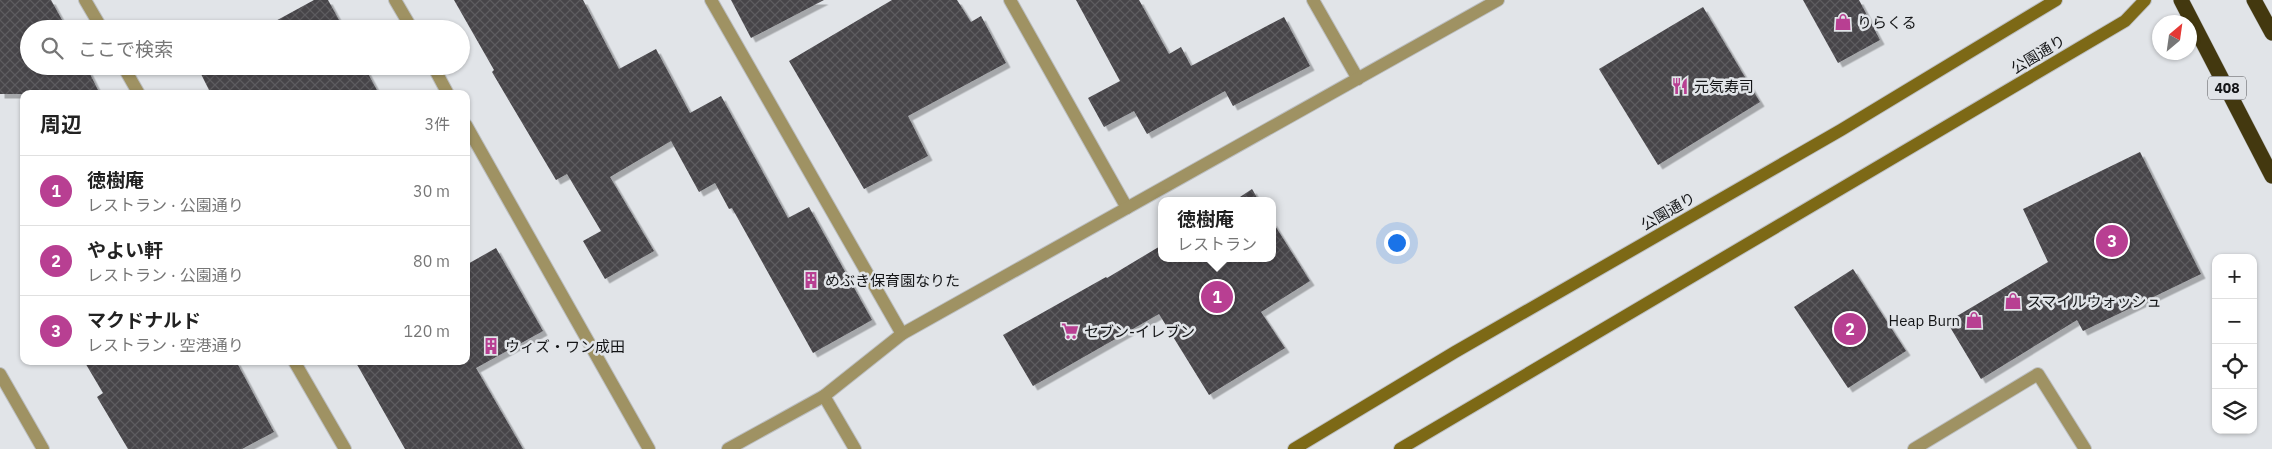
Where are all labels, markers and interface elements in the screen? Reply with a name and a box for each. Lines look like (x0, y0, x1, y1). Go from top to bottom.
shop icon: りらくる (1833, 12, 1853, 32)
place label: りらくる (1857, 13, 1917, 32)
north arrow (2152, 15, 2197, 60)
search box (20, 20, 470, 75)
street label: 公園通り (2007, 30, 2069, 78)
icon: search (38, 34, 66, 62)
text: ここで検索 (78, 37, 173, 61)
restaurant icon: 元気寿司 (1670, 76, 1690, 96)
road number: 408 (2208, 76, 2246, 100)
place label: 元気寿司 (1694, 77, 1754, 96)
text: 周辺 (40, 110, 82, 138)
text: 3件 (424, 114, 450, 134)
text: 徳樹庵 (87, 168, 144, 192)
text: 1 (51, 181, 61, 201)
text: 30 m (413, 181, 450, 201)
street label: 公園通り (1637, 188, 1699, 234)
text: レストラン · 公園通り (87, 195, 244, 215)
popup (1158, 197, 1276, 262)
text: 徳樹庵 (1177, 207, 1234, 231)
pin: 3 (2096, 222, 2128, 260)
your location (1384, 230, 1410, 256)
text: レストラン (1177, 234, 1257, 254)
text: やよい軒 (87, 238, 163, 262)
text: 2 (51, 251, 61, 271)
text: 80 m (413, 251, 450, 271)
map controls (2212, 254, 2257, 434)
button: + (2212, 254, 2257, 299)
text: レストラン · 公園通り (87, 265, 244, 285)
building icon: めぶき保育園なりた (801, 270, 821, 290)
place label: めぶき保育園なりた (825, 271, 960, 290)
pin: 1 (1201, 278, 1233, 316)
shop icon: スマイルウォッシュ (2003, 291, 2023, 311)
place label: スマイルウォッシュ (2027, 292, 2162, 311)
button: − (2212, 299, 2257, 344)
text: マクドナルド (87, 308, 201, 332)
pin: 2 (1834, 310, 1866, 348)
shop icon: Heap Burn (1964, 310, 1984, 330)
place label: Heap Burn (1889, 311, 1960, 330)
text: 3 (51, 321, 61, 341)
text: 120 m (403, 321, 450, 341)
supermarket icon: セブン-イレブン (1060, 321, 1080, 341)
place label: セブン-イレブン (1084, 322, 1195, 341)
text: レストラン · 空港通り (87, 335, 244, 355)
building icon: ウィズ・ワン成田 (481, 336, 501, 356)
place label: ウィズ・ワン成田 (505, 337, 625, 356)
button: locate (2212, 344, 2257, 389)
button: layers (2212, 389, 2257, 434)

